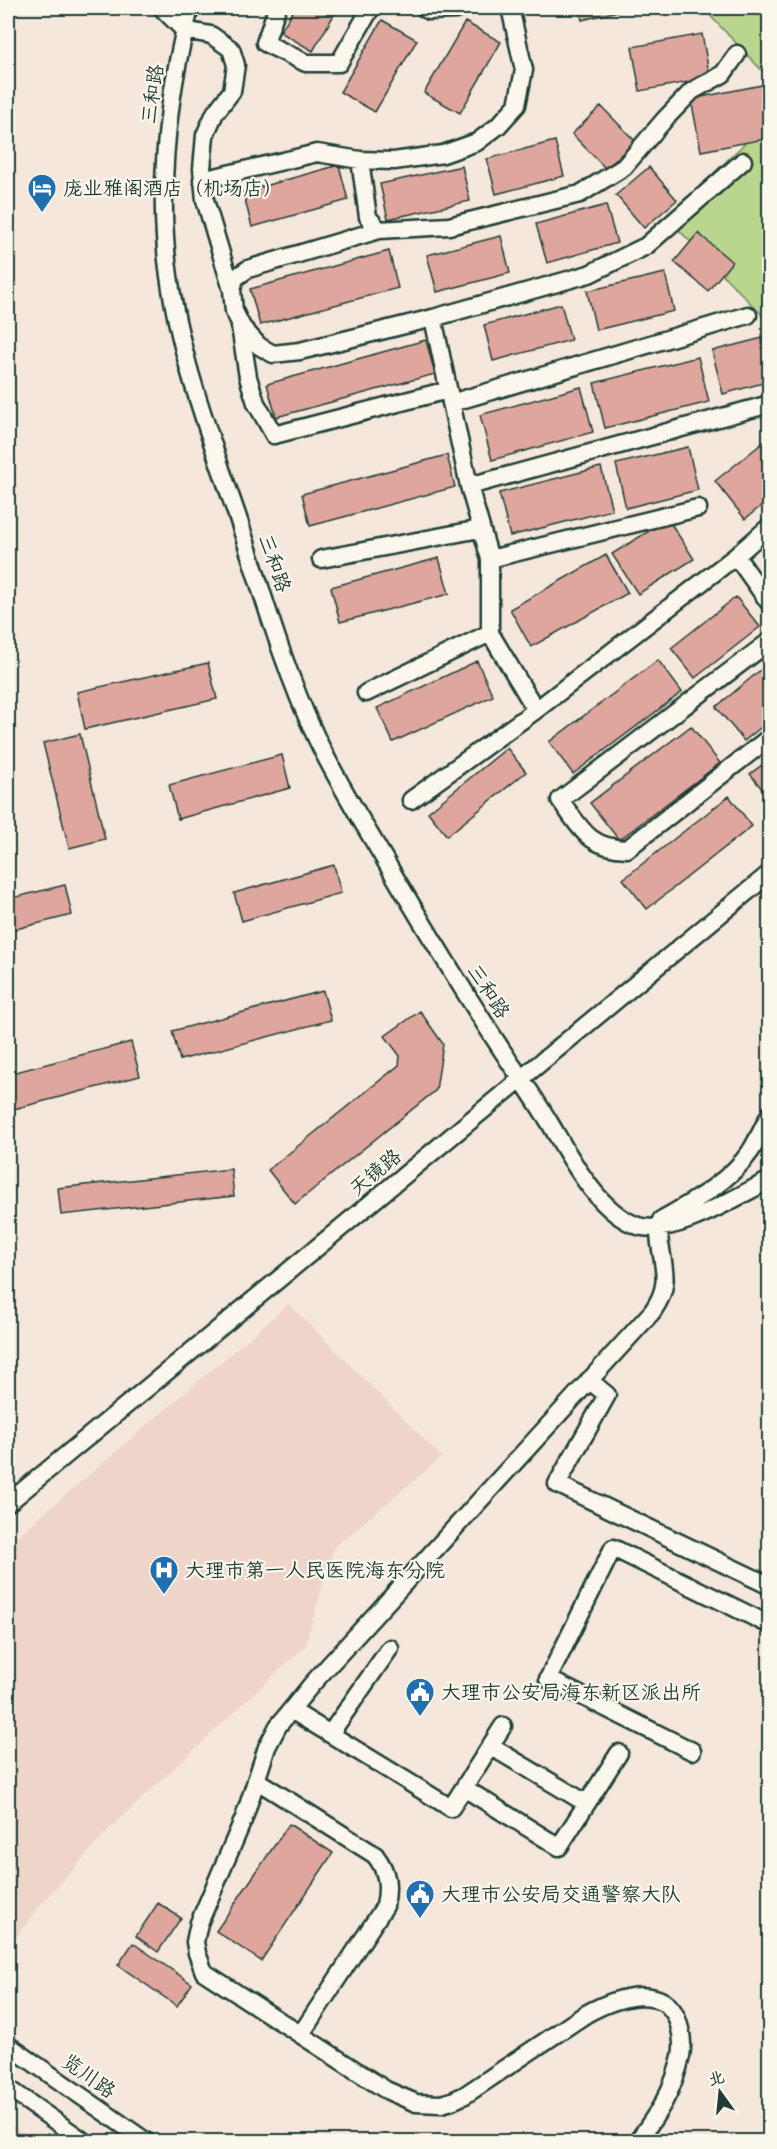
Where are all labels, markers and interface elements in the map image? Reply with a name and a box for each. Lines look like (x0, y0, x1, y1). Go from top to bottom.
street label: 三和路 (136, 62, 168, 125)
hotel icon: 庞业雅阁酒店（机场店） (26, 172, 58, 214)
place label: 庞业雅阁酒店（机场店） (63, 176, 283, 200)
street label: 三和路 (254, 531, 296, 596)
street label: 三和路 (463, 959, 516, 1024)
street label: 天镜路 (344, 1143, 406, 1200)
hospital icon: 大理市第一人民医院海东分院 (148, 1554, 180, 1596)
place label: 大理市第一人民医院海东分院 (185, 1558, 445, 1582)
public building icon: 大理市公安局海东新区派出所 (404, 1676, 436, 1718)
place label: 大理市公安局海东新区派出所 (441, 1680, 701, 1704)
public building icon: 大理市公安局交通警察大队 (404, 1878, 436, 1920)
place label: 大理市公安局交通警察大队 (441, 1882, 681, 1906)
street label: 览川路 (58, 2049, 121, 2104)
north arrow (690, 2062, 750, 2122)
text: 北 (706, 2067, 726, 2089)

